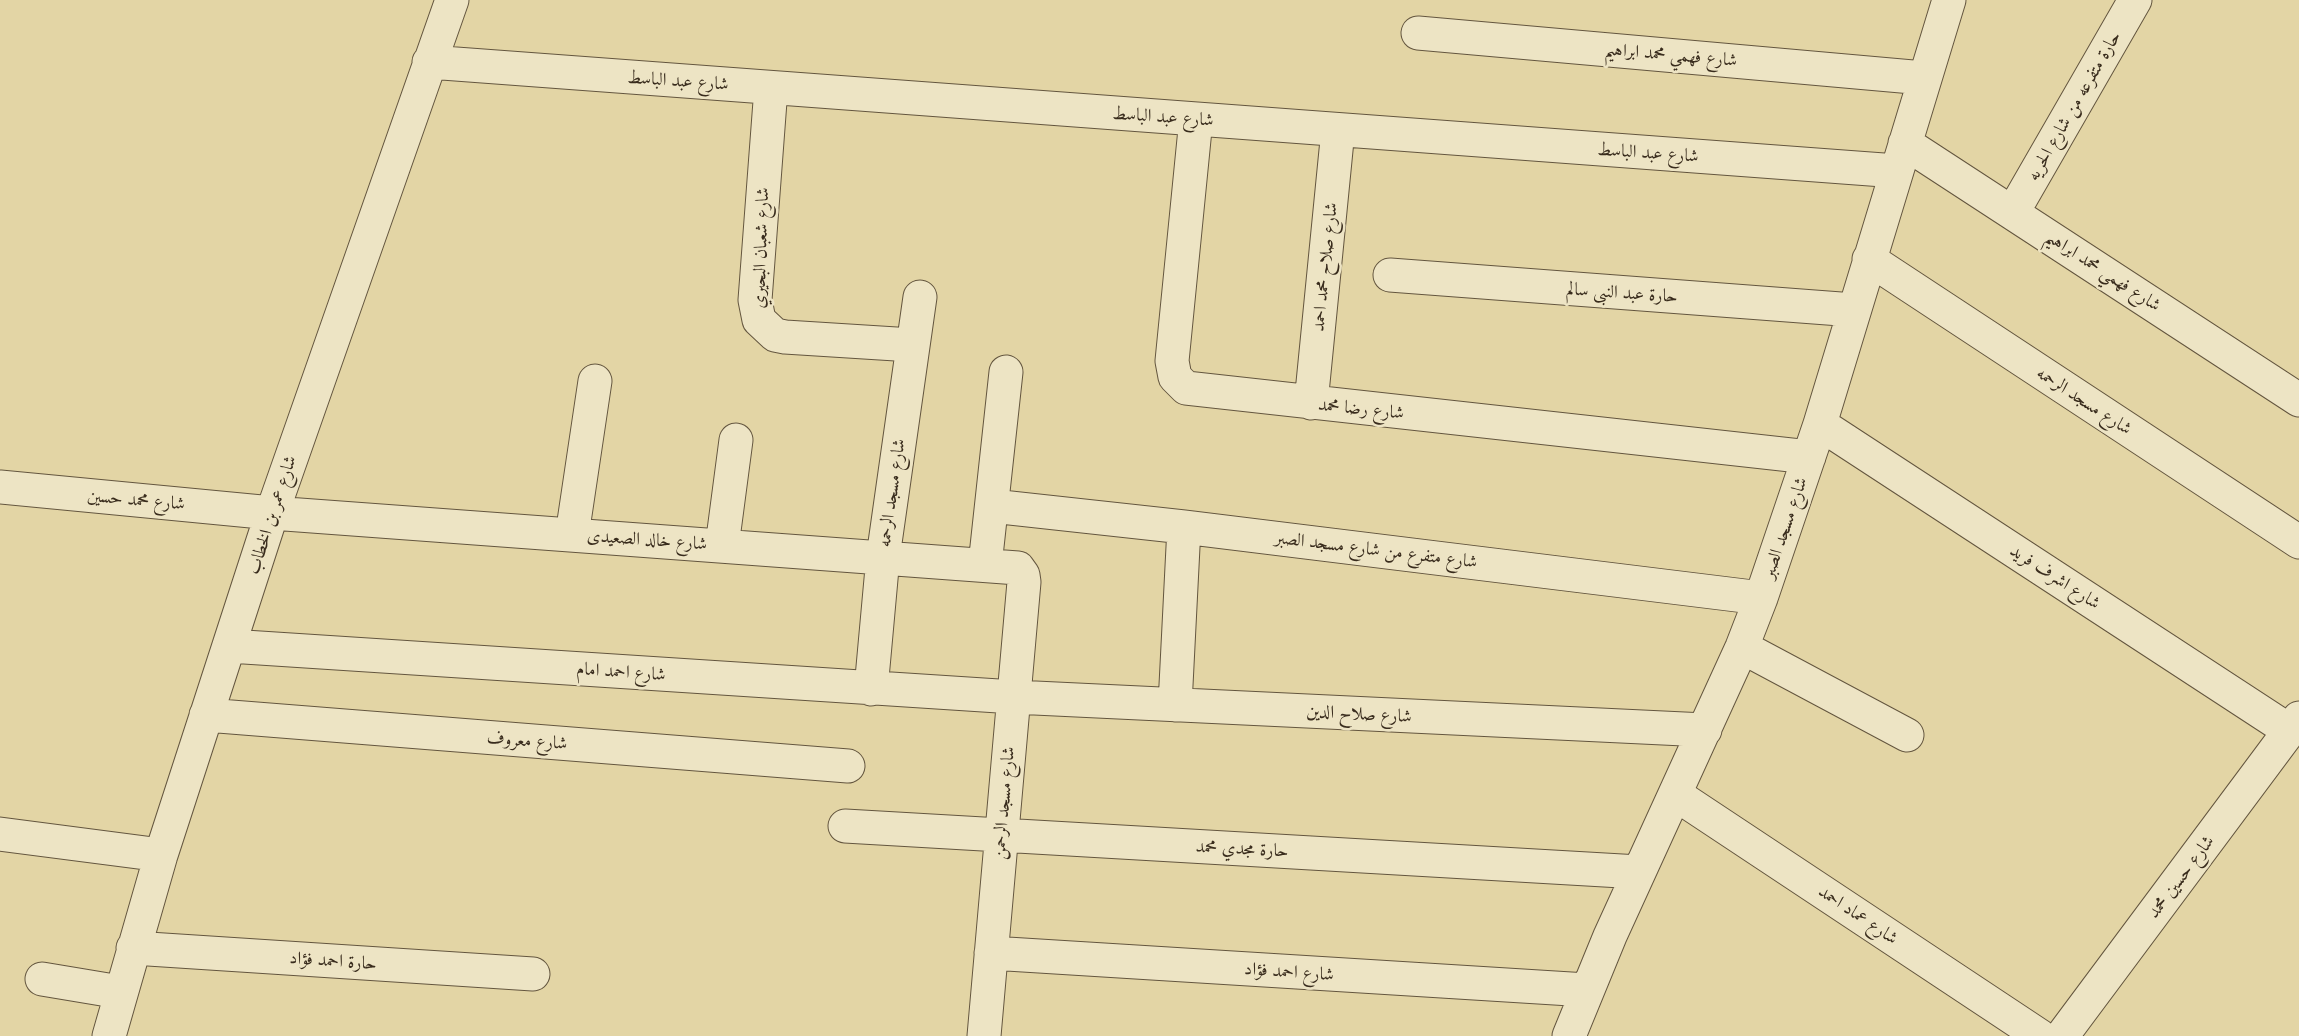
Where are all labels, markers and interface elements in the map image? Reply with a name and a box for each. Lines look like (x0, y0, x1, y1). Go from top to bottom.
street label: حارة متفرعه من شارع الحريه (2022, 27, 2126, 185)
street label: شارع فهمي محمد ابراهيم (1604, 38, 1738, 72)
street label: شارع عبد الباسط (627, 67, 729, 95)
street label: شارع عبد الباسط (1112, 103, 1214, 131)
street label: شارع عبد الباسط (1597, 139, 1699, 167)
street label: شارع شعبان البحيري (748, 187, 774, 309)
street label: شارع صلاح محمد احمد (1307, 201, 1343, 333)
street label: شارع فهمي محمد ابراهيم (2041, 226, 2165, 316)
street label: حارة عبد النبى سالم (1566, 278, 1678, 308)
street label: شارع مسجد الرحمه (2032, 362, 2136, 440)
street label: شارع رضا محمد (1317, 394, 1405, 424)
street label: شارع مسجد الرحمه (874, 437, 910, 549)
street label: شارع عمر بن الخطاب (243, 453, 301, 577)
street label: شارع مسجد الصبر (1758, 474, 1812, 582)
street label: شارع محمد حسين (86, 485, 186, 515)
street label: شارع خالد الصعيدى (586, 525, 708, 555)
street label: شارع متفرع من شارع مسجد الصبر (1273, 527, 1479, 573)
street label: شارع اشرف فريد (2006, 540, 2104, 614)
street label: شارع احمد امام (576, 658, 666, 686)
street label: شارع صلاح الدين (1306, 700, 1412, 728)
street label: شارع معروف (486, 727, 568, 755)
street label: شارع مسجد الرحمن (988, 746, 1020, 860)
street label: شارع حسين محمد (2143, 831, 2219, 923)
street label: حارة مجدي محمد (1195, 836, 1289, 862)
street label: شارع عماد احمد (1814, 881, 1902, 949)
street label: حارة احمد فؤاد (289, 947, 377, 975)
street label: شارع احمد فؤاد (1243, 958, 1335, 986)

